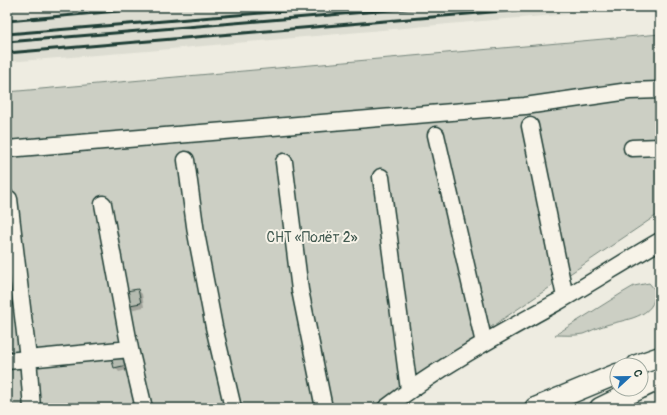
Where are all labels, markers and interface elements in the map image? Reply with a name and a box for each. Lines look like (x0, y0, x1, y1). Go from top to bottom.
park label: СНТ «Полёт 2» (266, 229, 358, 246)
north arrow (609, 357, 649, 397)
text: С (631, 368, 645, 379)

